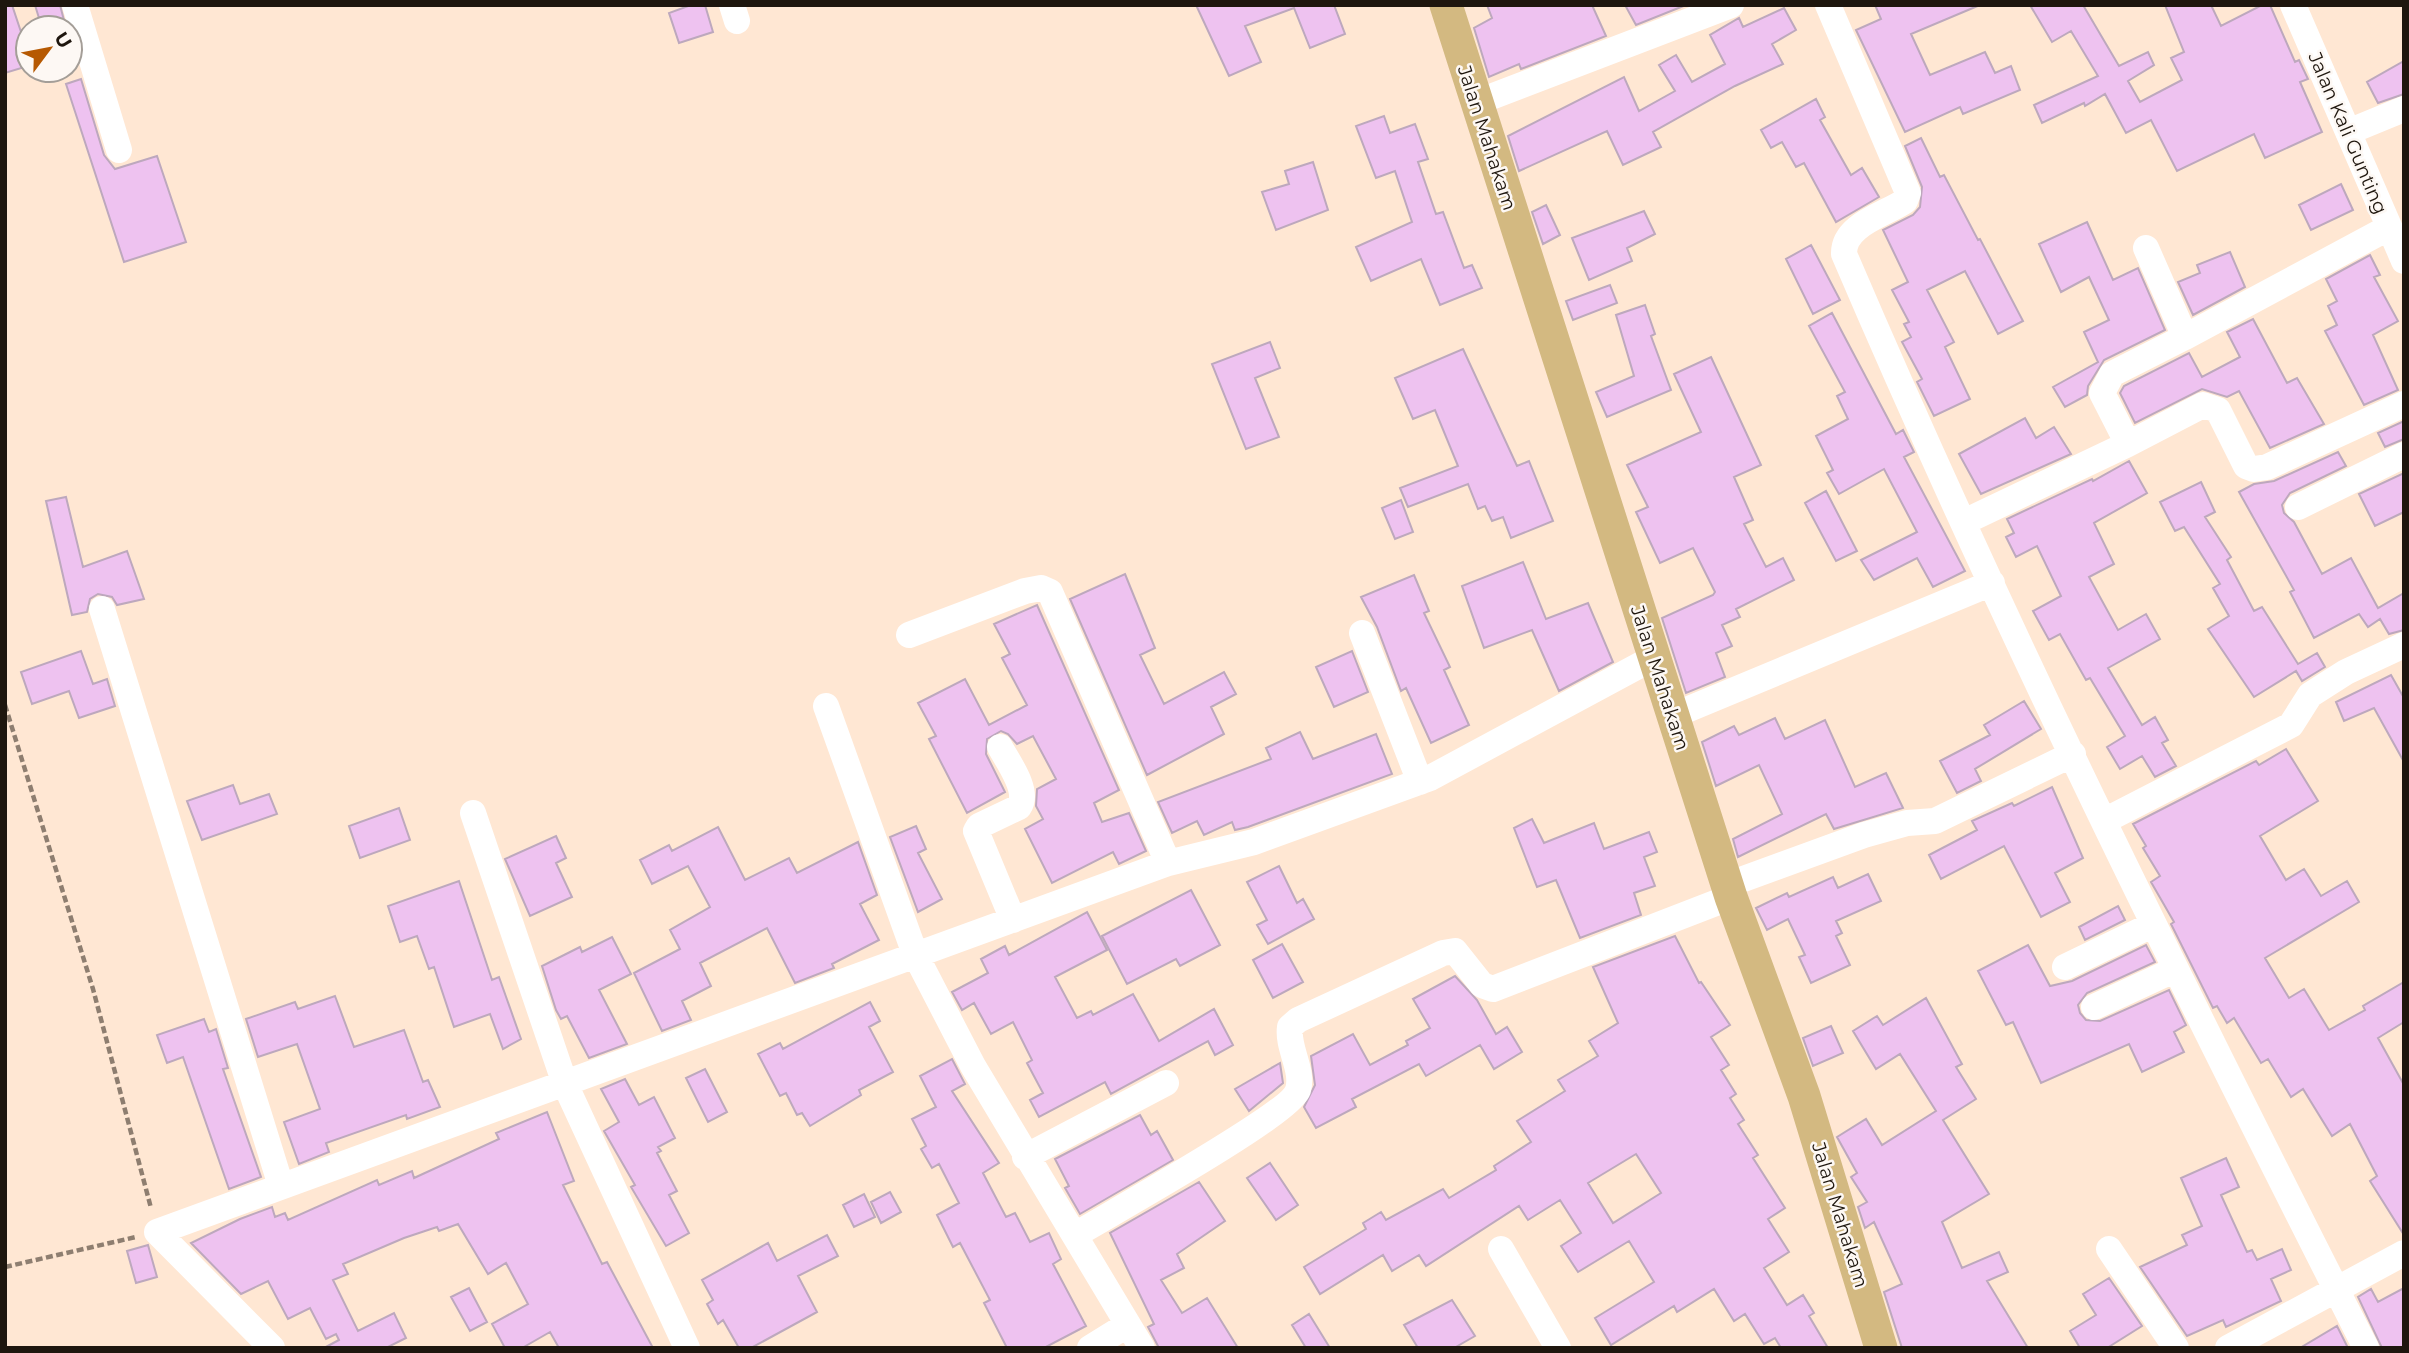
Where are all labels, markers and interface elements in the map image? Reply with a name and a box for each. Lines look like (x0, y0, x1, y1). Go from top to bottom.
north arrow (14, 14, 84, 84)
text: U (49, 28, 77, 53)
street label: Jalan Kali Gunting (2303, 48, 2392, 217)
street label: Jalan Mahakam (1452, 62, 1521, 213)
street label: Jalan Mahakam (1625, 602, 1694, 753)
street label: Jalan Mahakam (1807, 1139, 1873, 1290)

